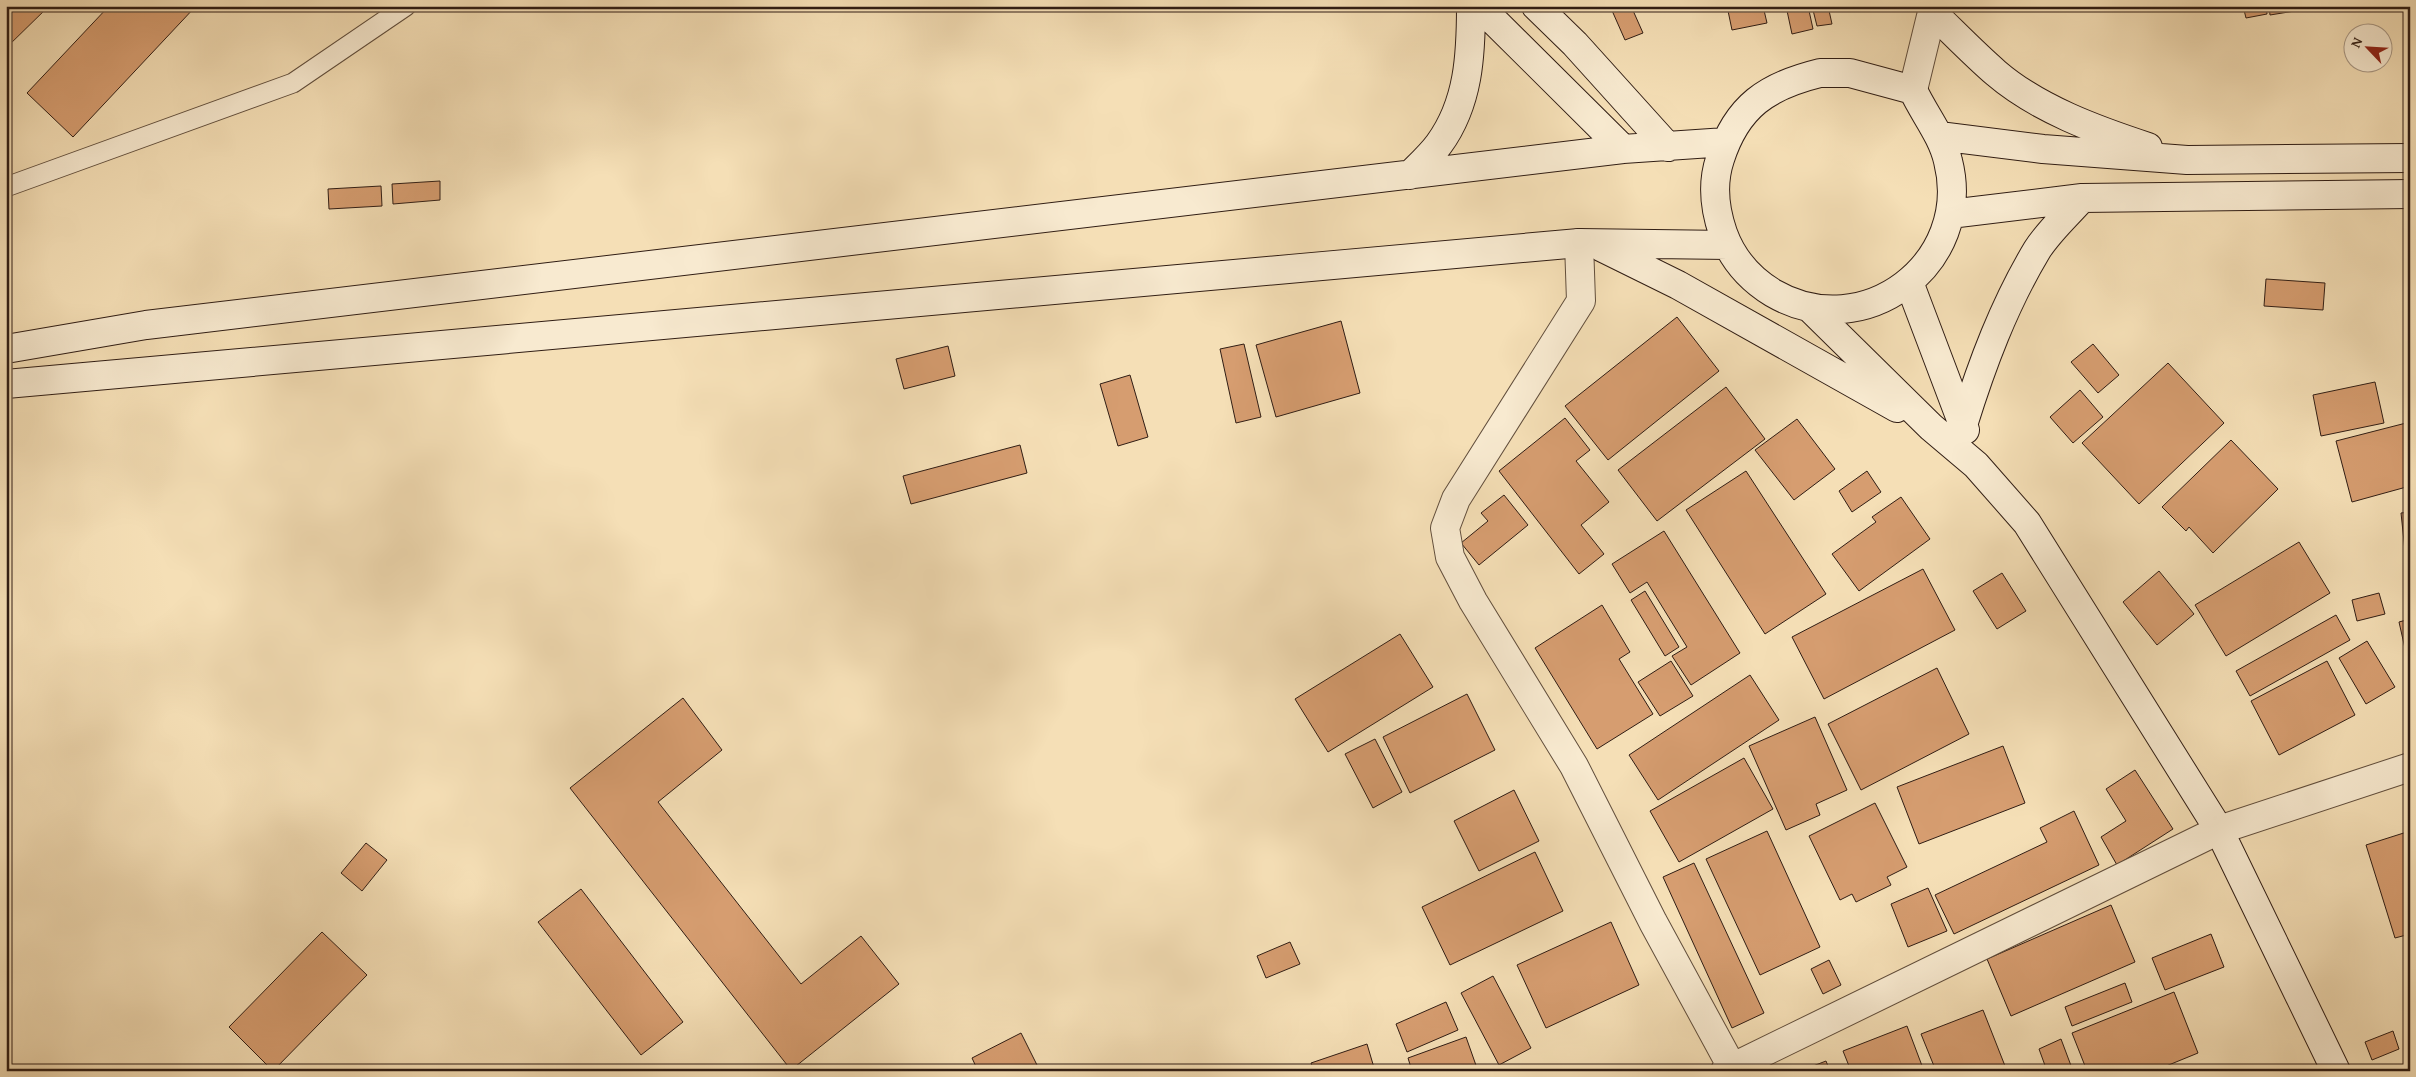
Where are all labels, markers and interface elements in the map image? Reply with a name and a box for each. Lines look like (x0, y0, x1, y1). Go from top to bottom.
north arrow (2344, 22, 2394, 72)
text: N (2345, 33, 2368, 51)

